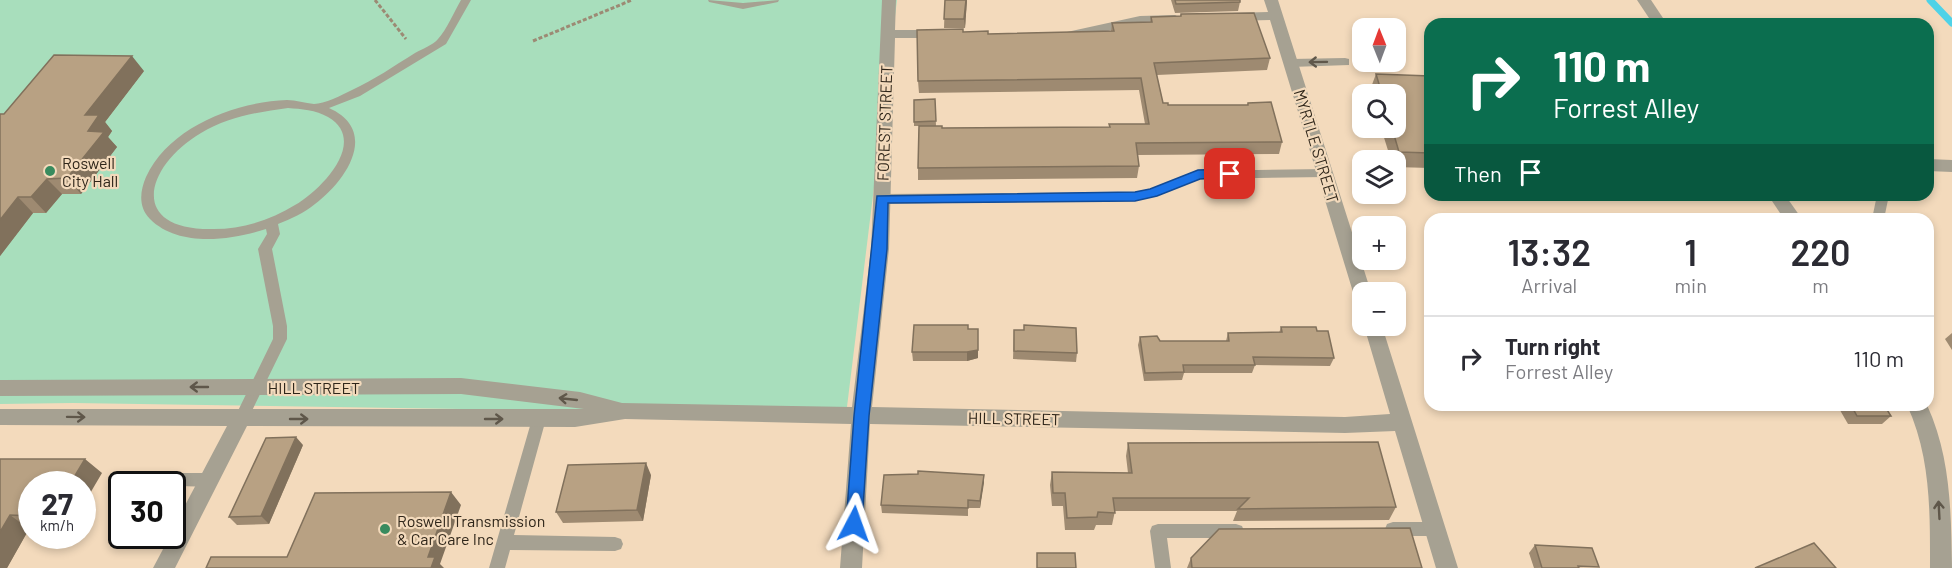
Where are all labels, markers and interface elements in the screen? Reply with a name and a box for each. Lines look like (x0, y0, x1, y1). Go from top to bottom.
north arrow (1352, 18, 1406, 72)
map controls (1352, 18, 1406, 336)
text: 110 m (1553, 40, 1650, 90)
icon: right (1454, 42, 1532, 120)
one-way arrow (1308, 56, 1328, 68)
street label: FOREST STREET (872, 65, 896, 181)
button: search (1352, 84, 1406, 138)
street label: MYRTLE STREET (1291, 87, 1343, 205)
text: Forrest Alley (1553, 91, 1699, 123)
pin (1204, 148, 1255, 199)
button: layers (1352, 150, 1406, 204)
place label: Roswell City Hall (62, 153, 118, 190)
icon: arrive (1514, 156, 1547, 189)
icon: arrive (1213, 157, 1246, 190)
text: Then (1454, 160, 1502, 186)
marker: Roswell City Hall (43, 164, 57, 178)
button: + (1352, 216, 1406, 270)
text: 13:32 (1507, 230, 1591, 273)
text: 1 (1684, 230, 1697, 273)
text: 220 (1790, 230, 1851, 273)
text: Arrival (1521, 273, 1577, 297)
text: min (1675, 273, 1707, 297)
text: m (1812, 273, 1829, 297)
button: − (1352, 282, 1406, 336)
text: Turn right (1505, 333, 1600, 359)
icon: right (1454, 342, 1487, 375)
text: 110 m (1854, 345, 1904, 371)
text: Forrest Alley (1505, 359, 1613, 383)
street label: HILL STREET (268, 378, 360, 397)
one-way arrow (189, 381, 209, 393)
one-way arrow (558, 393, 578, 404)
street label: HILL STREET (968, 408, 1060, 428)
one-way arrow (66, 411, 86, 423)
one-way arrow (289, 413, 309, 425)
one-way arrow (484, 413, 504, 425)
speed limit sign: 30 (108, 471, 186, 549)
text: 27 (41, 485, 73, 521)
position arrow (822, 492, 886, 556)
one-way arrow (1934, 500, 1945, 520)
place label: Roswell Transmission & Car Care Inc (397, 511, 545, 548)
text: km/h (40, 516, 74, 534)
marker: Roswell Transmission & Car Care Inc (378, 522, 392, 536)

